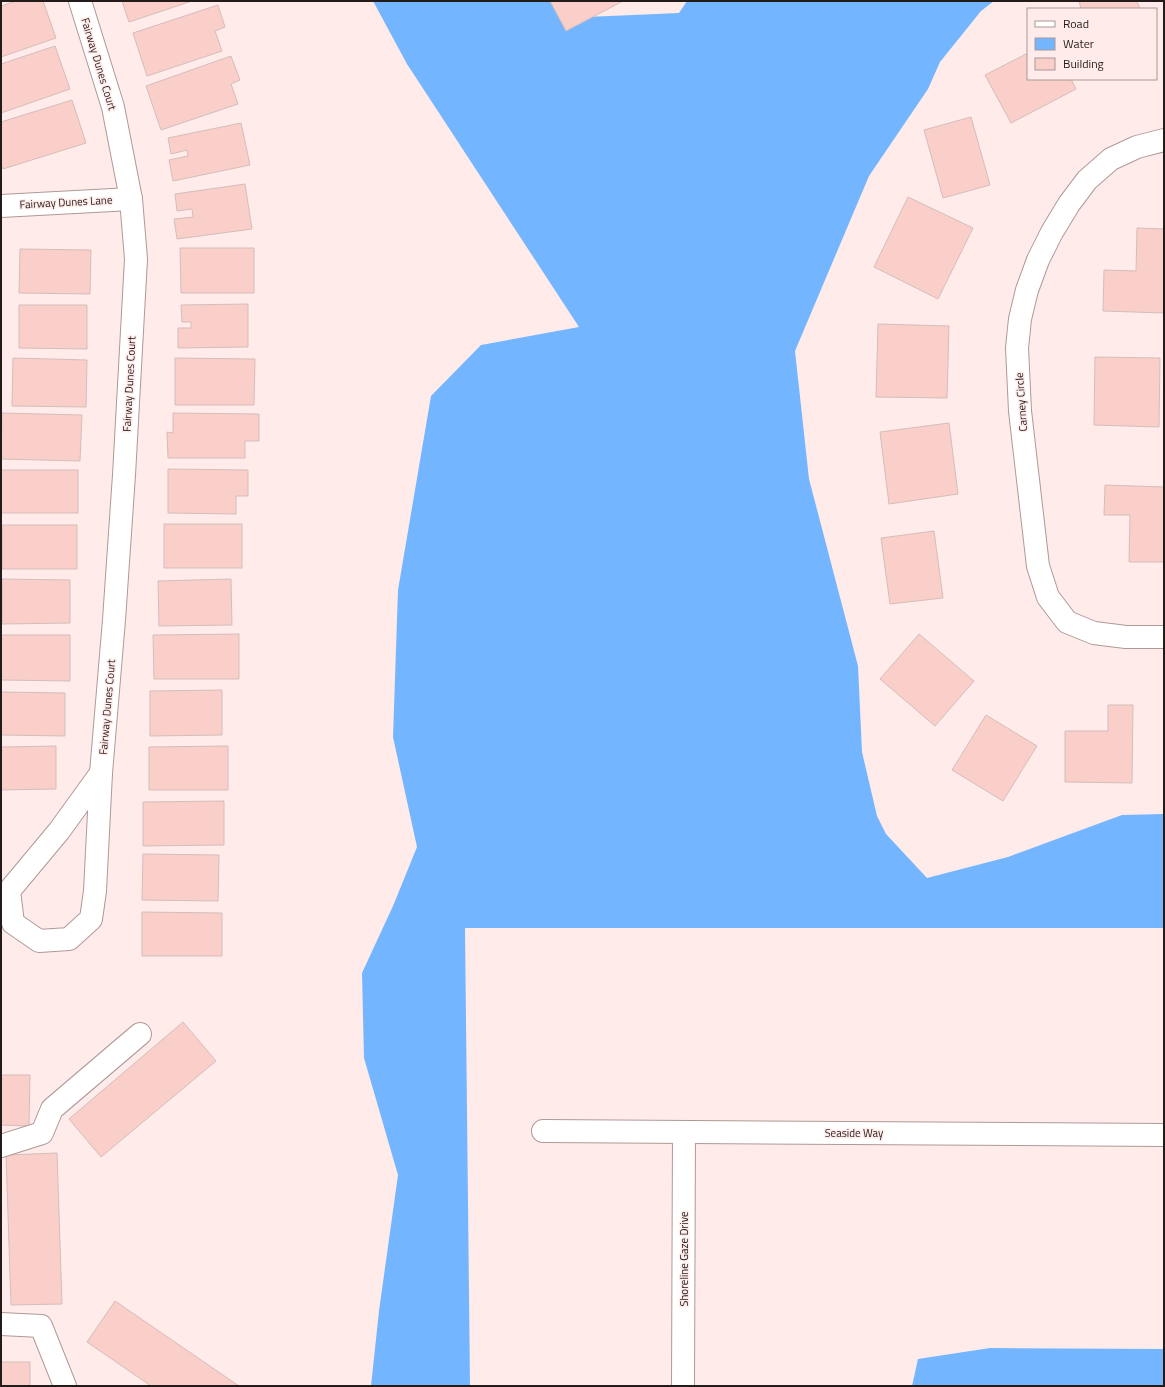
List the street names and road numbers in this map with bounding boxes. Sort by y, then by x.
street label: Fairway Dunes Court [77,16,121,112]
street label: Fairway Dunes Lane [19,192,113,212]
street label: Fairway Dunes Court [119,336,140,432]
street label: Carney Circle [1011,371,1031,432]
street label: Fairway Dunes Court [95,658,119,755]
street label: Seaside Way [825,1125,884,1141]
street label: Shoreline Gaze Drive [676,1211,692,1307]

